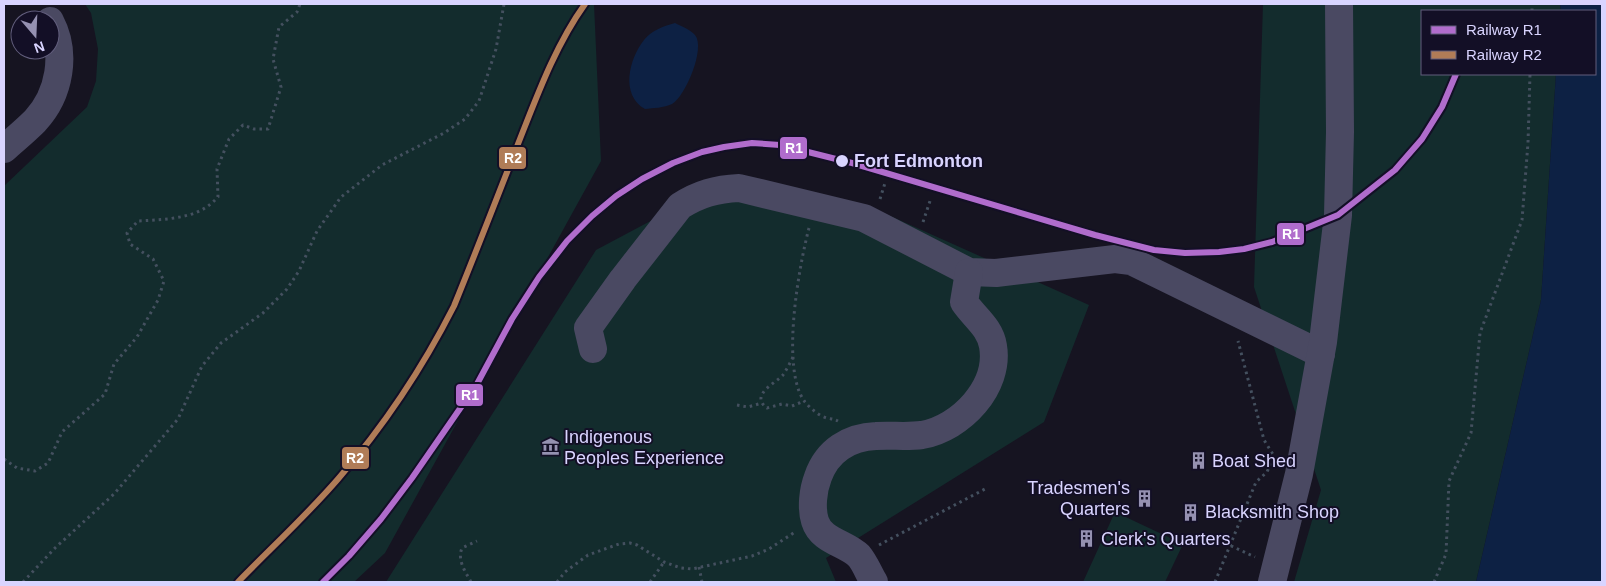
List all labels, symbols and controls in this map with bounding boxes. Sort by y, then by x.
north arrow [10,10,60,60]
legend [1421,10,1596,75]
text: Railway R1 [1466,21,1542,38]
text: N [32,38,47,57]
text: Railway R2 [1466,46,1542,63]
line badge: R1 [779,136,808,160]
text: R1 [785,140,803,156]
line badge: R2 [498,146,527,170]
text: R2 [504,150,522,166]
place label: Fort Edmonton [854,151,983,171]
marker: Fort Edmonton [834,153,850,169]
line badge: R1 [1276,222,1305,246]
text: R1 [1282,226,1300,242]
line badge: R1 [455,383,484,407]
text: R1 [461,387,479,403]
place label: Indigenous Peoples Experience [564,427,724,468]
museum icon: Indigenous Peoples Experience [540,437,560,457]
line badge: R2 [341,446,370,470]
text: R2 [346,450,364,466]
building icon: Boat Shed [1188,451,1208,471]
place label: Boat Shed [1212,451,1296,471]
place label: Tradesmen's Quarters [1027,478,1130,519]
building icon: Tradesmen's Quarters [1134,488,1154,508]
building icon: Blacksmith Shop [1181,502,1201,522]
place label: Blacksmith Shop [1205,502,1339,522]
building icon: Clerk's Quarters [1077,529,1097,549]
place label: Clerk's Quarters [1101,529,1230,549]

